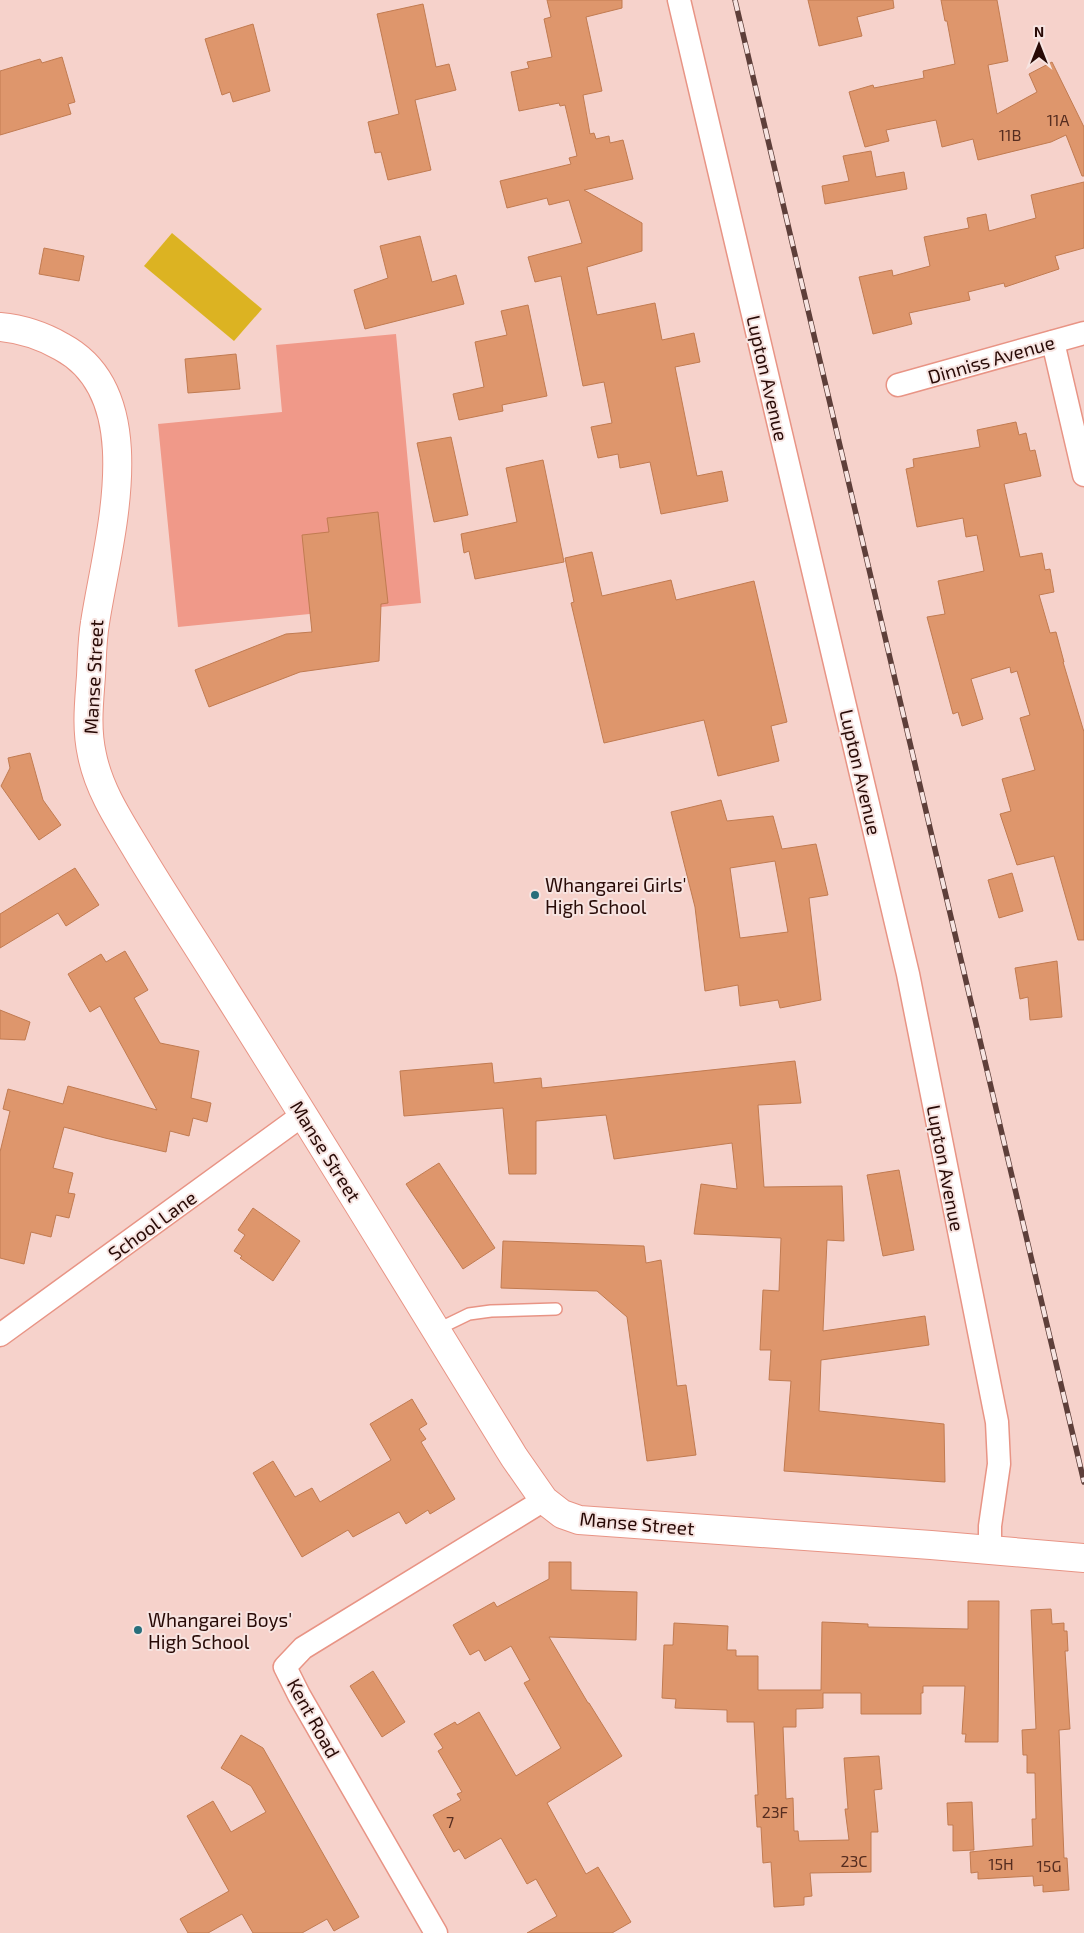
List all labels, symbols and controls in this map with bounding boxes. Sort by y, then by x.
north arrow [1014,20,1064,70]
text: N [1034,23,1044,40]
house number: 11A [1047,110,1069,129]
house number: 11B [999,125,1021,144]
street label: Lupton Avenue [742,313,794,443]
street label: Dinniss Avenue [925,330,1057,388]
street label: Manse Street [79,619,107,735]
street label: Lupton Avenue [835,707,887,837]
place label: Whangarei Girls' High School [545,873,687,918]
marker: Whangarei Girls' High School [529,889,541,901]
street label: Manse Street [286,1096,366,1206]
street label: Lupton Avenue [922,1103,970,1233]
street label: School Lane [103,1185,201,1265]
street label: Manse Street [579,1507,695,1539]
place label: Whangarei Boys' High School [148,1608,292,1653]
marker: Whangarei Boys' High School [132,1624,144,1636]
street label: Kent Road [283,1674,345,1762]
house number: 23F [762,1802,789,1821]
house number: 7 [446,1812,454,1831]
house number: 23C [840,1851,868,1870]
house number: 15H [988,1854,1014,1873]
house number: 15G [1037,1856,1062,1875]

